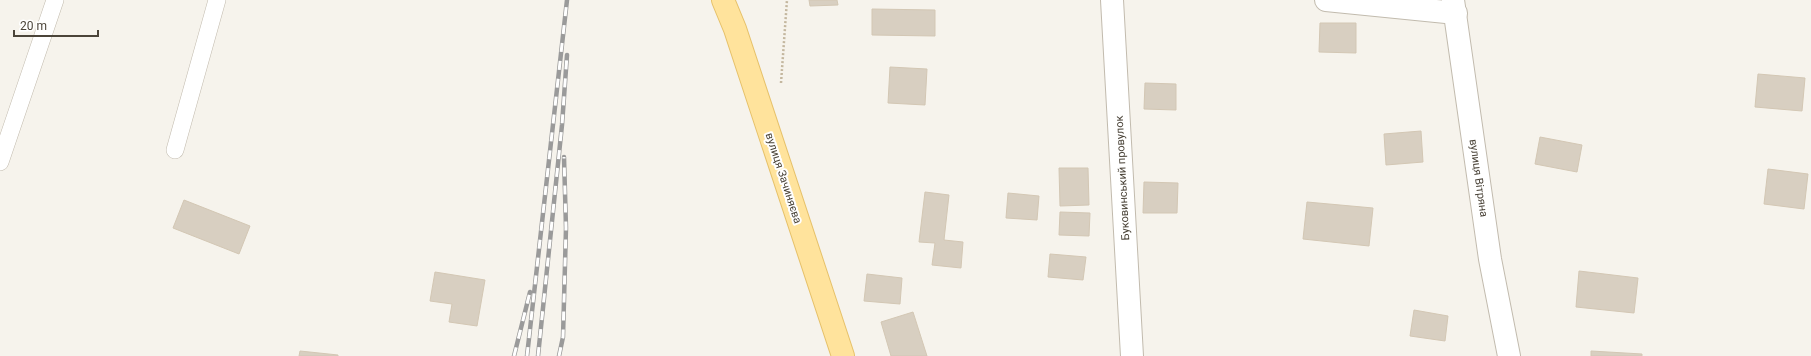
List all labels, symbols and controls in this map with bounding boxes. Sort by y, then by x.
scale bar [14,12,98,38]
text: 20 m [20,19,47,33]
street label: Буковинський провулок [1113,115,1132,241]
street label: вулиця Зачиняєва [763,131,804,225]
street label: вулиця Вітряна [1467,138,1490,218]

